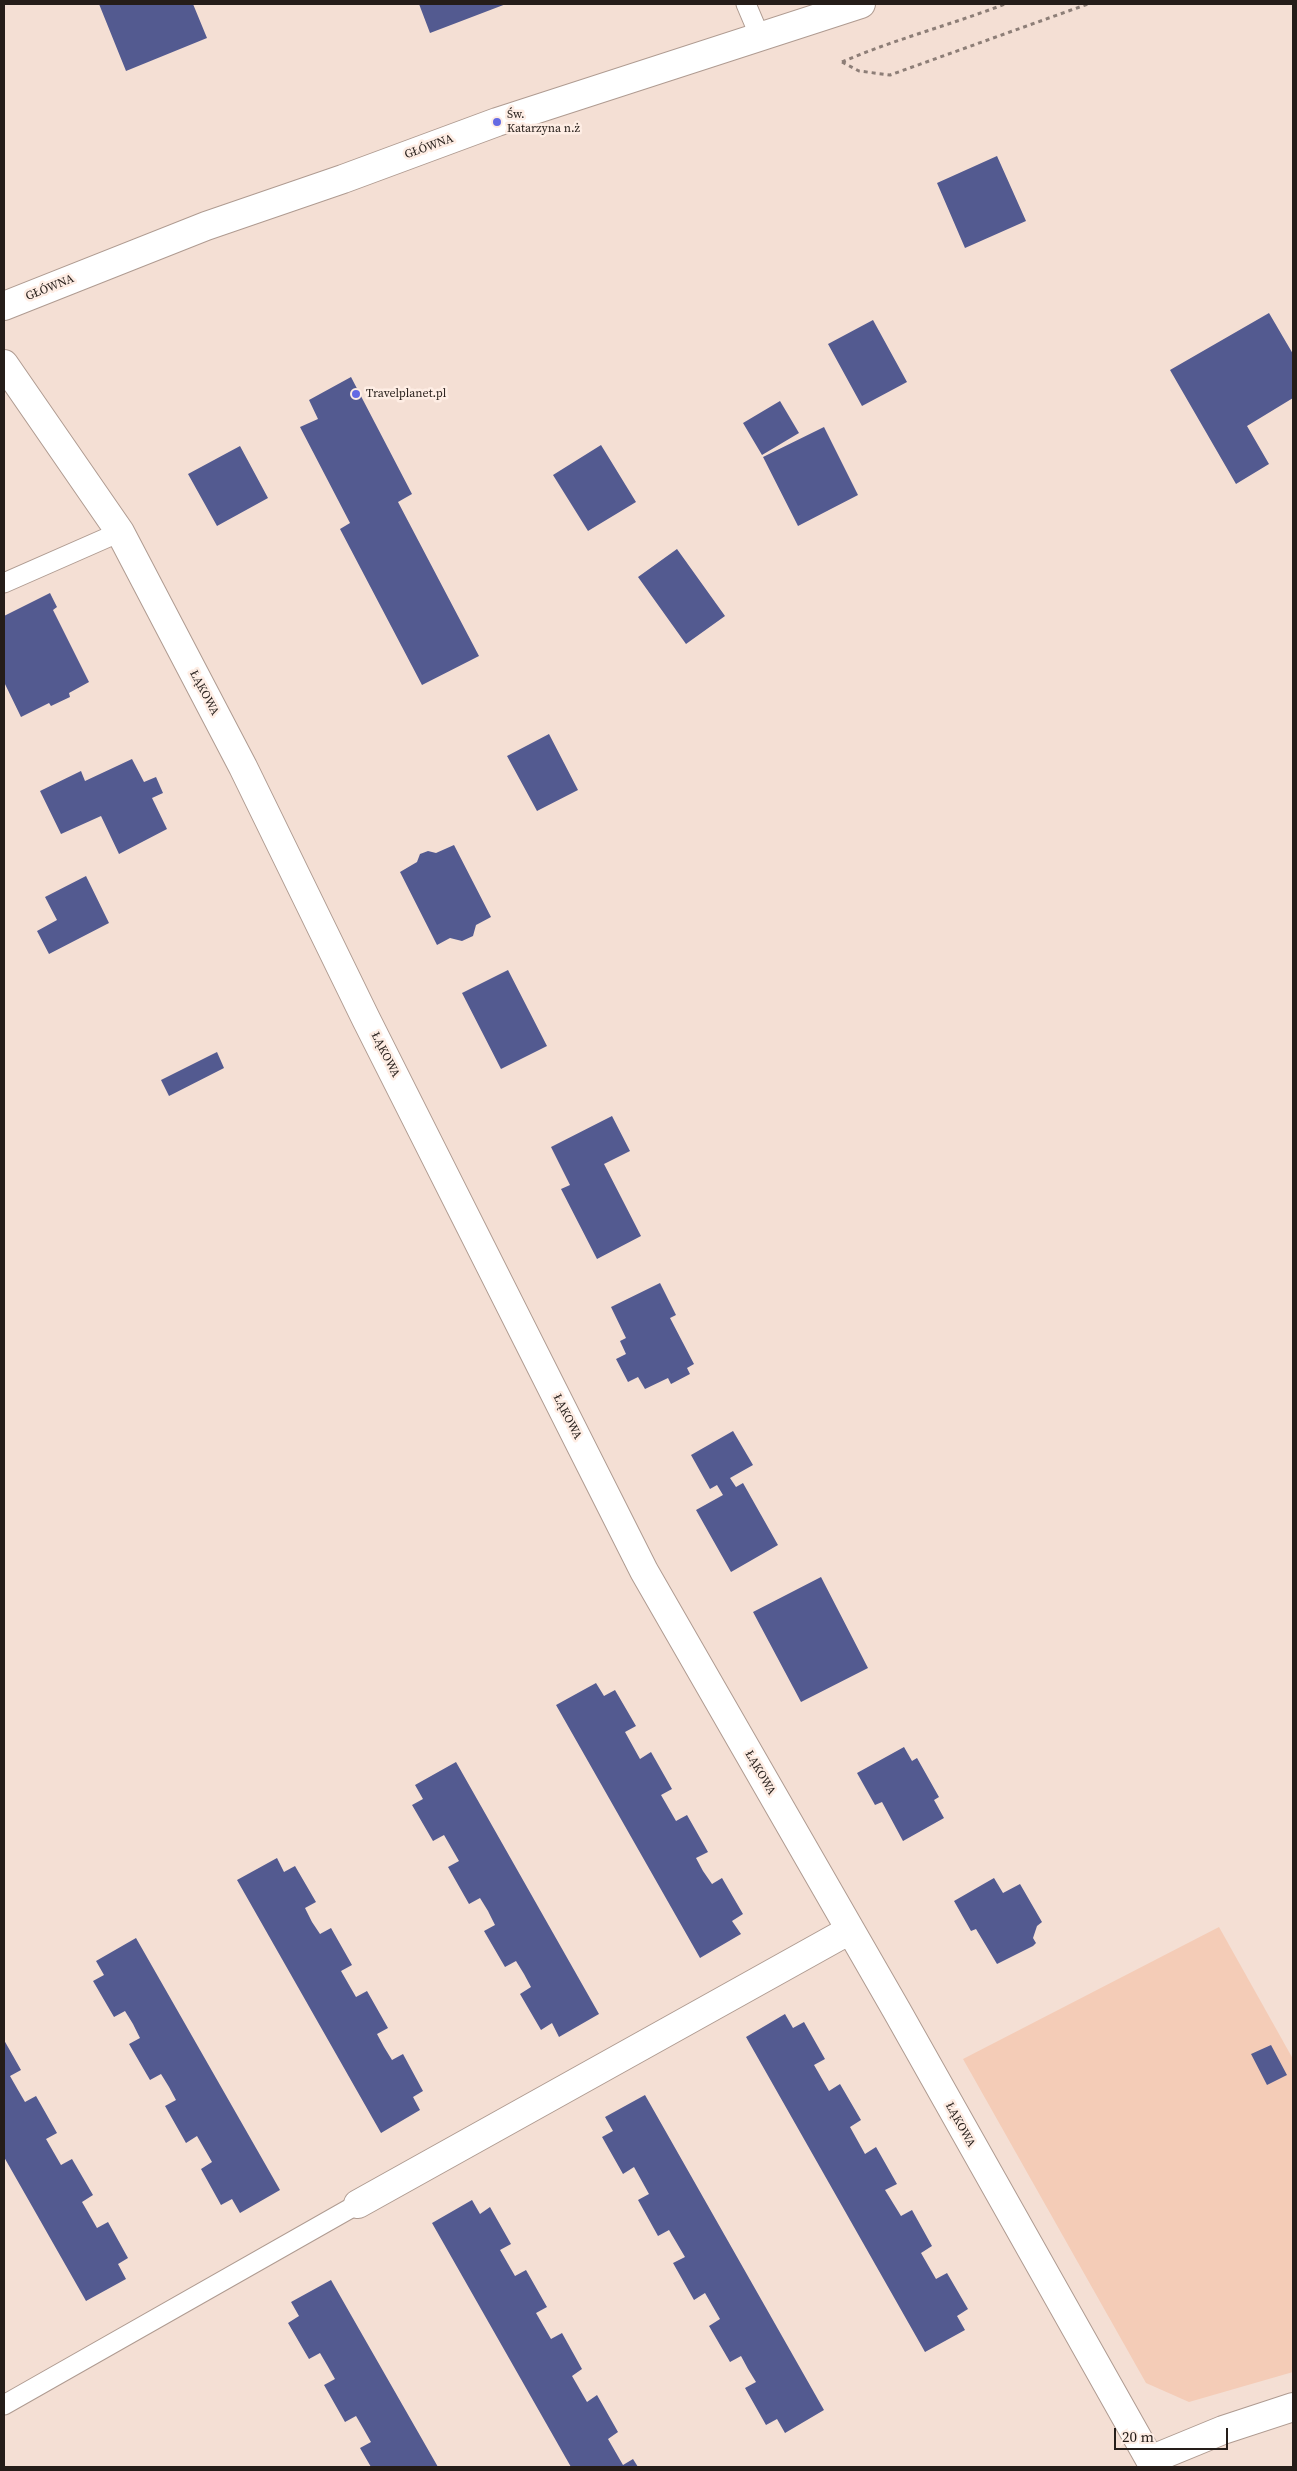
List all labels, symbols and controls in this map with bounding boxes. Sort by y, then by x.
place label: Św. Katarzyna n.ż [507,108,580,136]
marker: Św. Katarzyna n.ż [491,116,503,128]
street label: GŁÓWNA [403,132,455,162]
street label: GŁÓWNA [24,272,76,304]
place label: Travelplanet.pl [366,387,446,401]
marker: Travelplanet.pl [350,388,362,400]
street label: ŁĄKOWA [186,668,222,718]
street label: ŁĄKOWA [367,1030,403,1080]
street label: ŁĄKOWA [549,1392,585,1442]
street label: ŁĄKOWA [742,1748,778,1798]
street label: ŁĄKOWA [942,2100,978,2150]
scale bar [1117,2418,1231,2450]
text: 20 m [1122,2426,1154,2447]

